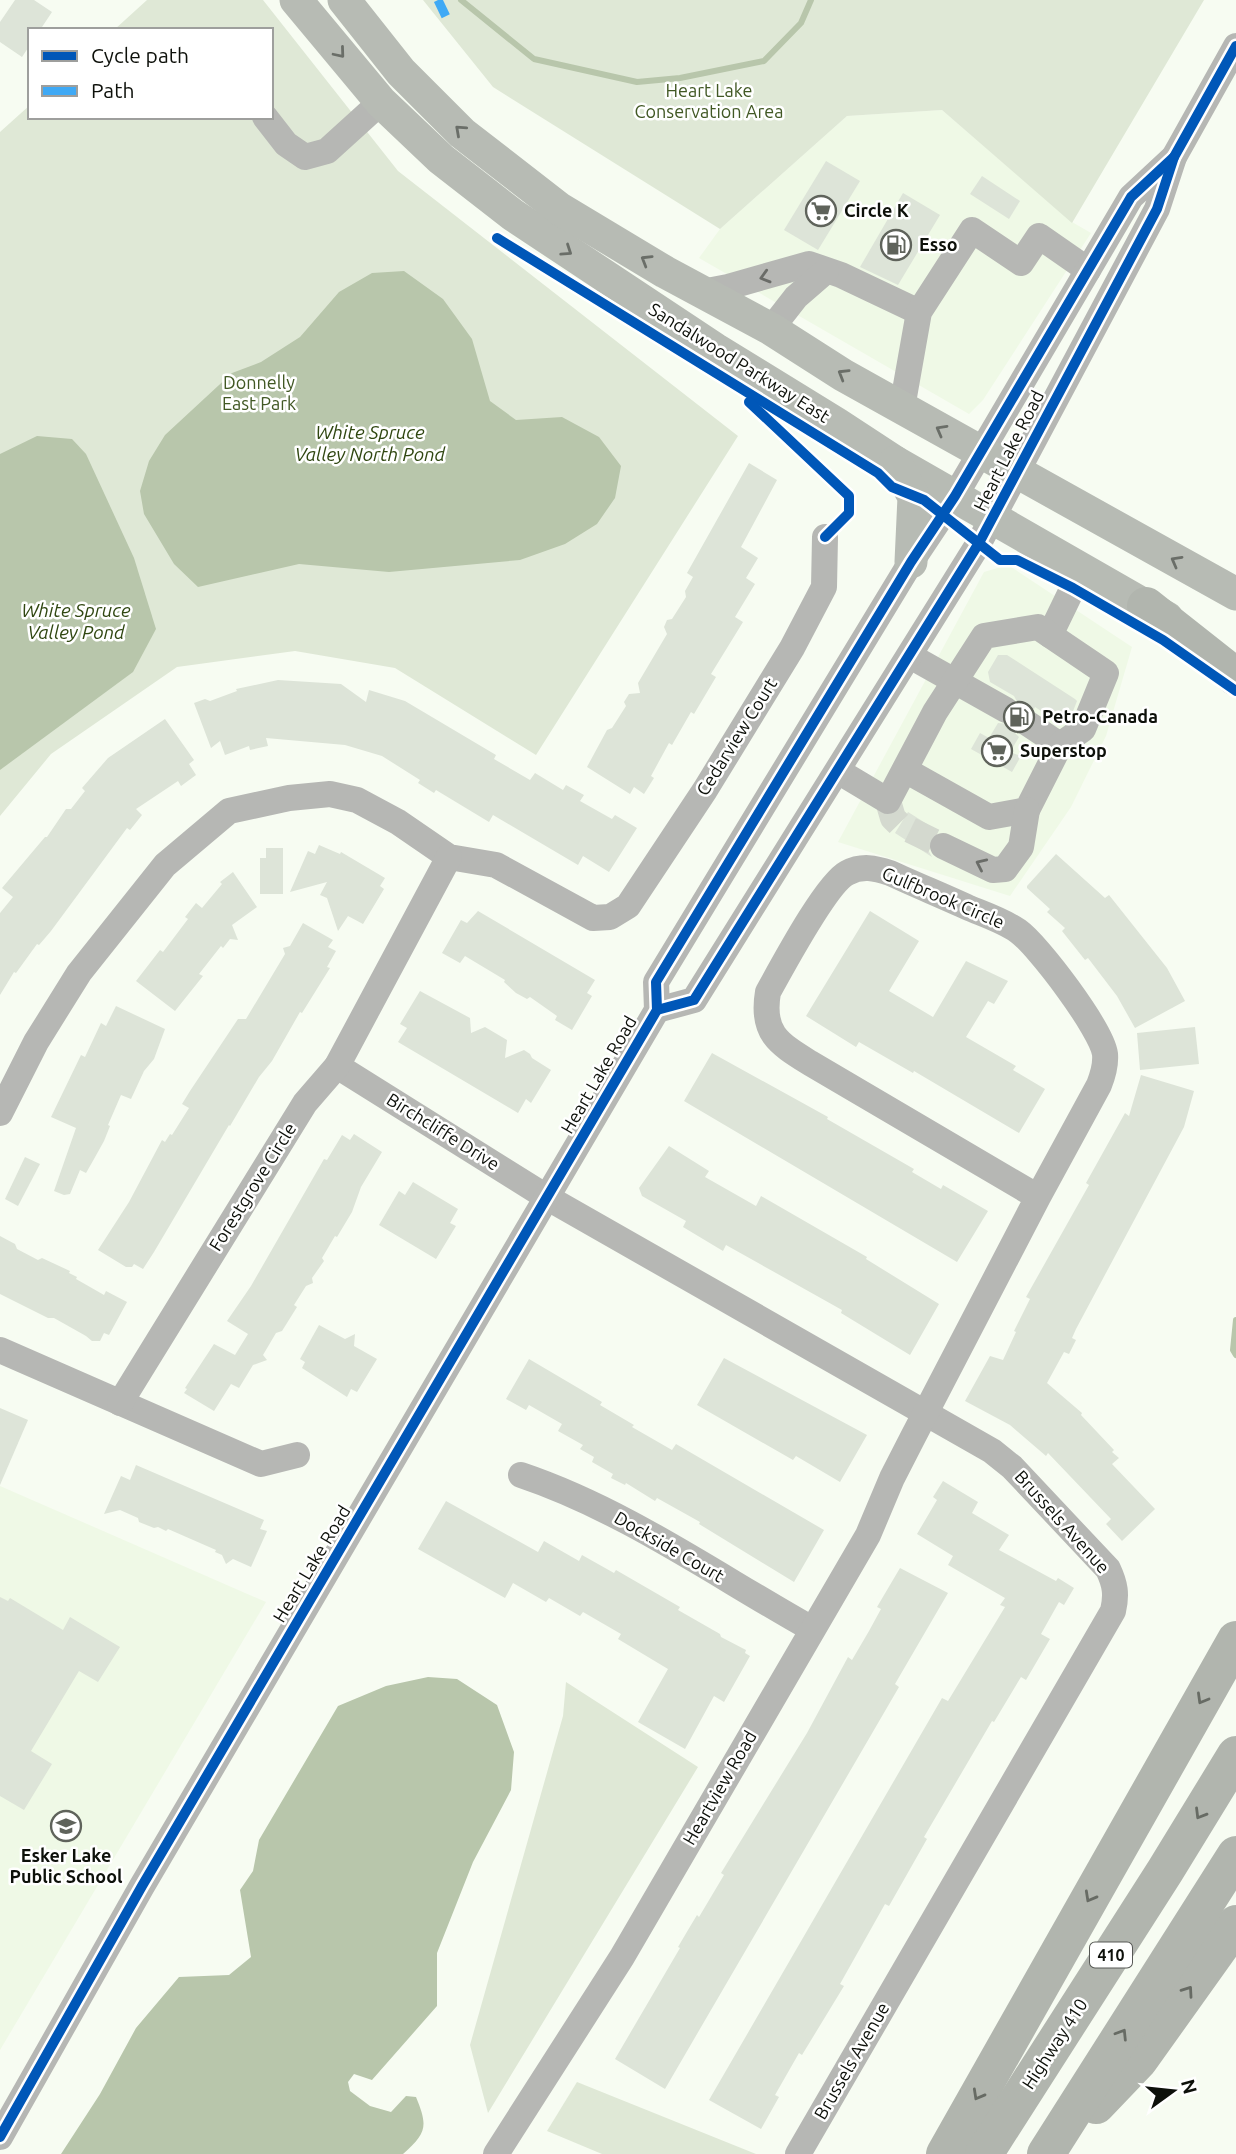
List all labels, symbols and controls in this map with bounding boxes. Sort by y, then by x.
legend [28,28,273,119]
text: Cycle path [91,43,189,67]
one-way arrow [331,45,344,57]
text: Path [91,78,134,102]
park label: Heart Lake Conservation Area [635,80,783,121]
one-way arrow [455,126,468,138]
supermarket icon: Circle K [804,194,838,228]
place label: Circle K [844,200,909,220]
fuel station icon: Esso [879,228,913,262]
place label: Esso [919,234,958,254]
one-way arrow [559,243,572,256]
one-way arrow [640,256,653,269]
one-way arrow [759,269,771,283]
street label: Sandalwood Parkway East [646,298,834,426]
one-way arrow [837,370,850,383]
park label: Donnelly East Park [222,372,296,413]
street label: Heart Lake Road [969,387,1047,514]
water label: White Spruce Valley North Pond [295,421,447,465]
one-way arrow [935,425,948,438]
one-way arrow [1171,556,1184,569]
water label: White Spruce Valley Pond [21,599,131,643]
street label: Cedarview Court [692,674,780,799]
fuel station icon: Petro-Canada [1002,700,1036,734]
place label: Petro-Canada [1042,706,1158,726]
supermarket icon: Superstop [980,734,1014,768]
place label: Superstop [1020,740,1107,760]
one-way arrow [975,858,988,872]
street label: Gulfbrook Circle [879,862,1007,932]
street label: Heart Lake Road [556,1012,640,1137]
street label: Birchcliffe Drive [384,1088,504,1174]
street label: Forestgrove Circle [205,1119,300,1254]
street label: Brussels Avenue [1011,1466,1114,1577]
street label: Heart Lake Road [268,1502,354,1625]
street label: Dockside Court [611,1507,728,1586]
one-way arrow [1197,1692,1210,1705]
street label: Heartview Road [678,1727,760,1848]
one-way arrow [1196,1806,1209,1819]
school or university icon: Esker Lake Public School [49,1809,83,1843]
place label: Esker Lake Public School [10,1845,123,1886]
one-way arrow [1085,1890,1098,1903]
road number: 410 [1090,1942,1132,1968]
one-way arrow [1180,1986,1192,1999]
street label: Highway 410 [1017,1994,1091,2092]
street label: Brussels Avenue [810,1999,893,2122]
one-way arrow [1113,2029,1126,2042]
north arrow [1138,2056,1208,2126]
text: N [1177,2077,1202,2096]
one-way arrow [973,2088,986,2101]

